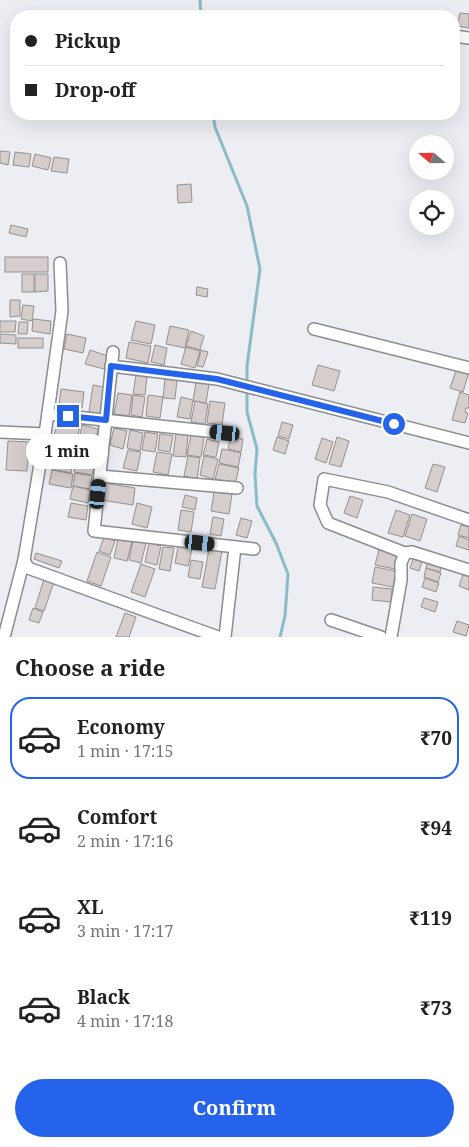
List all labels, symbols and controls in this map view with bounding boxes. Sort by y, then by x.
text: Pickup [55,28,121,54]
text: Drop-off [55,77,135,103]
north arrow [409,135,454,180]
map controls [409,135,454,235]
button: locate [409,190,454,235]
route end [57,405,79,427]
route start [383,413,405,435]
car [209,424,240,442]
callout: 1 min [27,434,109,468]
text: 1 min [44,440,90,462]
car [88,478,107,510]
car [184,534,215,552]
text: Choose a ride [15,652,165,682]
text: Economy [77,714,165,740]
icon: car [17,716,62,761]
text: ₹70 [420,725,452,751]
text: 1 min · 17:15 [77,740,173,762]
text: Comfort [77,804,157,830]
icon: car [17,806,62,851]
text: ₹94 [420,815,452,841]
text: 2 min · 17:16 [77,830,173,852]
text: XL [77,894,103,920]
icon: car [17,896,62,941]
text: ₹119 [409,905,452,931]
text: 3 min · 17:17 [77,920,173,942]
text: Black [77,984,130,1010]
icon: car [17,986,62,1031]
text: ₹73 [420,995,452,1021]
text: 4 min · 17:18 [77,1010,173,1032]
button: Confirm [15,1079,454,1137]

